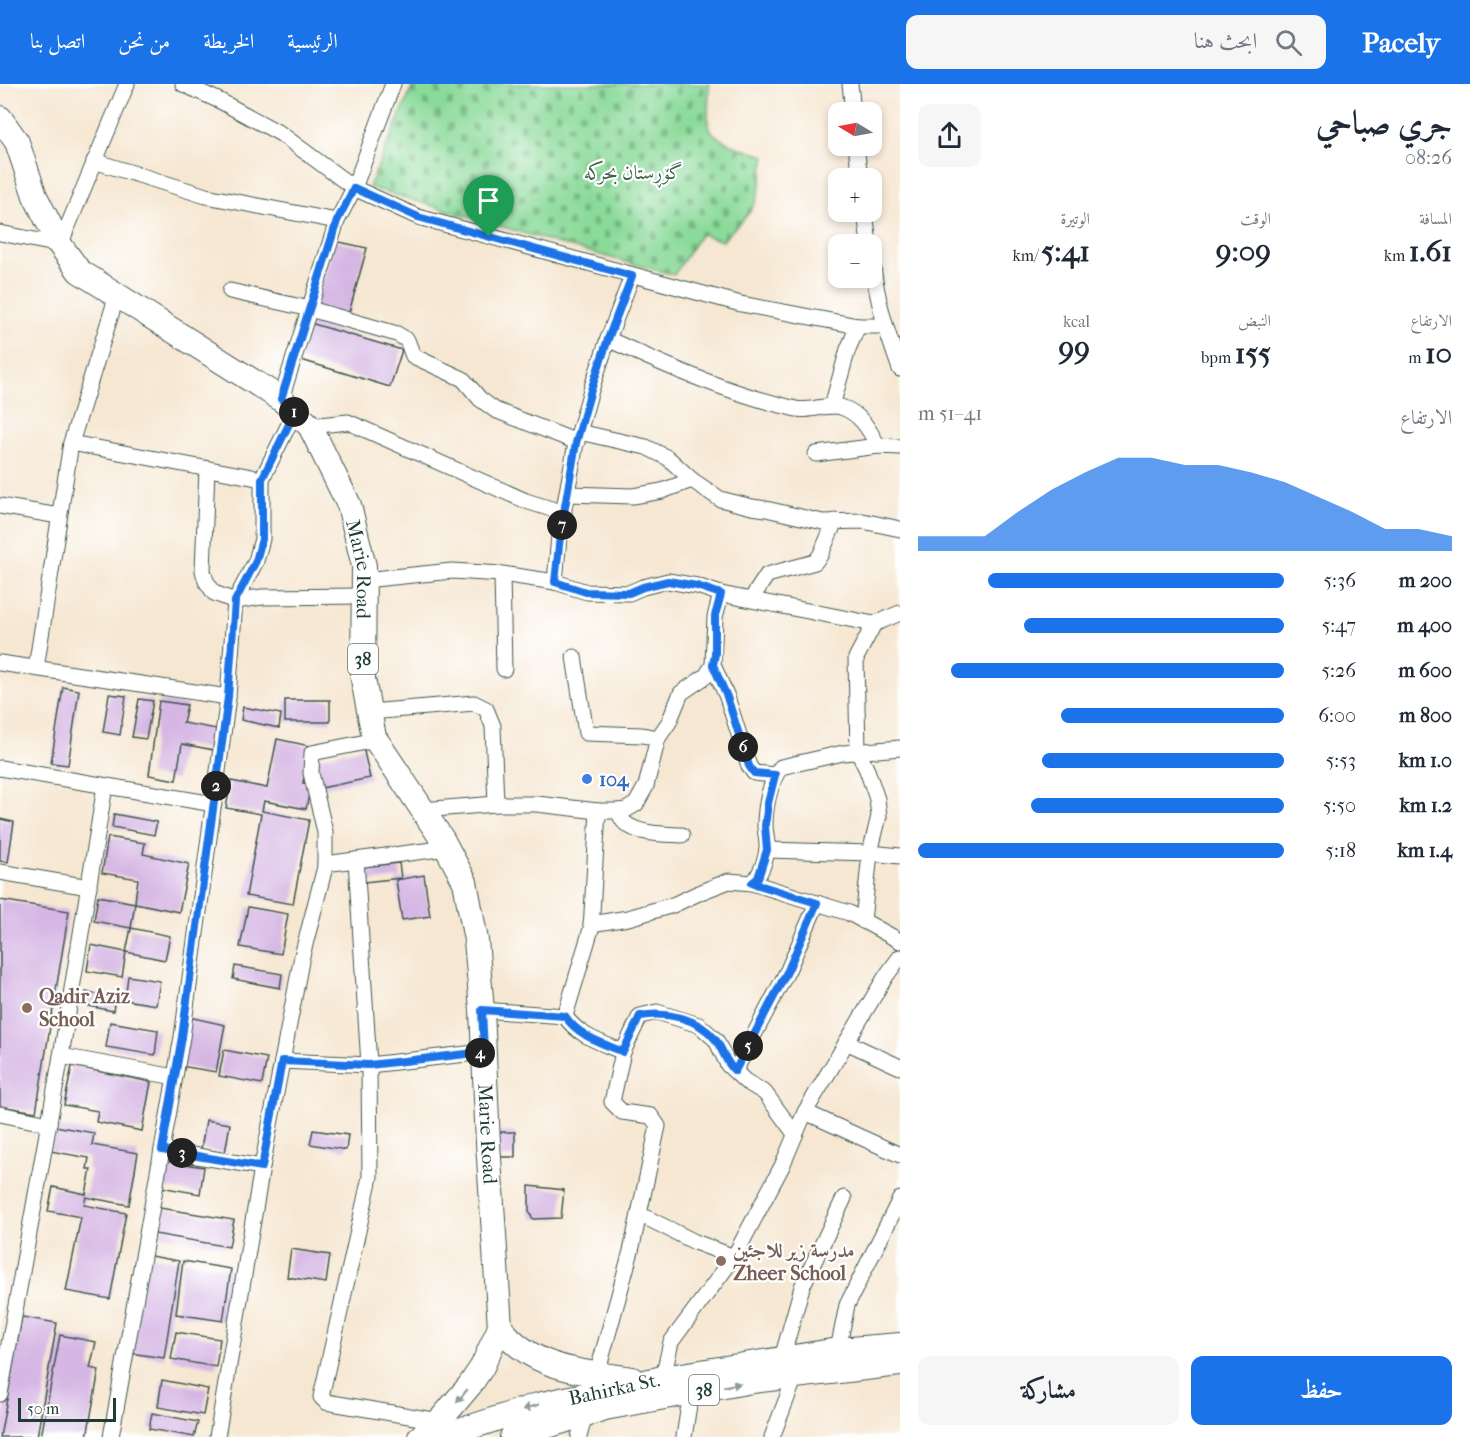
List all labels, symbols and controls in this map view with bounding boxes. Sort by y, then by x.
search box [906,15,1326,69]
icon: search [1272,26,1305,59]
text: Pacely [1362,26,1440,59]
text: ابحث هنا [1194,28,1257,54]
text: اتصل بنا [30,29,85,53]
text: من نحن [118,29,170,53]
text: الخريطة [203,29,254,53]
text: الرئيسية [287,29,338,53]
north arrow [828,102,882,156]
map controls [828,102,882,288]
button: share [918,104,981,167]
text: جري صباحي [1316,104,1452,143]
text: 08:26 [1405,146,1452,169]
park label: گۆڕستان بحركه‌ [584,160,682,188]
button: + [828,168,882,222]
pin [463,175,514,237]
icon: arrive [472,184,505,217]
text: الوتيرة [1060,209,1090,228]
text: الوقت [1240,209,1271,228]
text: المسافة [1419,209,1452,228]
button: − [828,234,882,288]
text: 5:41 [1041,234,1090,269]
text: 9:09 [1216,234,1271,269]
text: 1.61 [1409,234,1452,269]
text: /km [1012,246,1041,265]
text: km [1384,246,1409,265]
text: النبض [1238,311,1271,330]
text: الارتفاع [1410,311,1452,330]
text: kcal [1063,312,1090,331]
text: 99 [1059,331,1090,366]
text: 155 [1235,336,1271,371]
text: 10 [1425,336,1452,371]
text: bpm [1201,348,1235,367]
text: m [1408,348,1425,367]
pin: 1 [279,397,309,427]
text: 1 [291,402,297,421]
text: 41–51 m [918,402,982,425]
text: الارتفاع [1400,406,1452,429]
pin: 7 [547,510,577,540]
text: 7 [558,515,566,534]
street label: Marie Road [341,517,376,620]
text: 5:36 [1323,569,1356,592]
text: 200 m [1399,569,1452,592]
text: 5:47 [1322,614,1356,637]
text: 400 m [1397,614,1452,637]
road number: 38 [348,644,378,674]
text: 5:26 [1321,659,1356,682]
text: 600 m [1398,659,1452,682]
text: 6:00 [1318,704,1356,727]
text: 800 m [1399,704,1452,727]
pin: 6 [728,732,758,762]
text: 6 [739,737,747,756]
text: 5:53 [1326,749,1356,772]
text: 1.0 km [1399,749,1452,772]
place label: 104 [599,768,630,792]
pin: 2 [201,771,231,801]
marker: 104 [580,772,594,786]
text: 2 [212,776,220,795]
text: 5:50 [1323,794,1356,817]
text: 1.2 km [1399,794,1452,817]
text: 5:18 [1325,839,1356,862]
text: 1.4 km [1397,839,1452,862]
place label: Qadir Aziz School [39,985,130,1031]
marker: Qadir Aziz School [20,1001,34,1015]
pin: 5 [733,1031,763,1061]
text: 5 [745,1036,751,1055]
pin: 4 [465,1038,495,1068]
text: 4 [475,1043,485,1062]
street label: Marie Road [473,1083,502,1186]
pin: 3 [167,1138,197,1168]
text: 3 [179,1143,185,1162]
place label: مدرسة زير للاجئين Zheer School [733,1239,855,1285]
marker: مدرسة زير للاجئين Zheer School [714,1254,728,1268]
button: مشاركة [918,1356,1179,1425]
button: حفظ [1191,1356,1452,1425]
street label: Bahirka St. [566,1368,662,1410]
road number: 38 [689,1375,719,1405]
one-way arrow [723,1380,742,1389]
one-way arrow [455,1388,468,1404]
scale bar [18,1395,116,1422]
text: 50 m [27,1399,59,1418]
one-way arrow [522,1403,540,1412]

